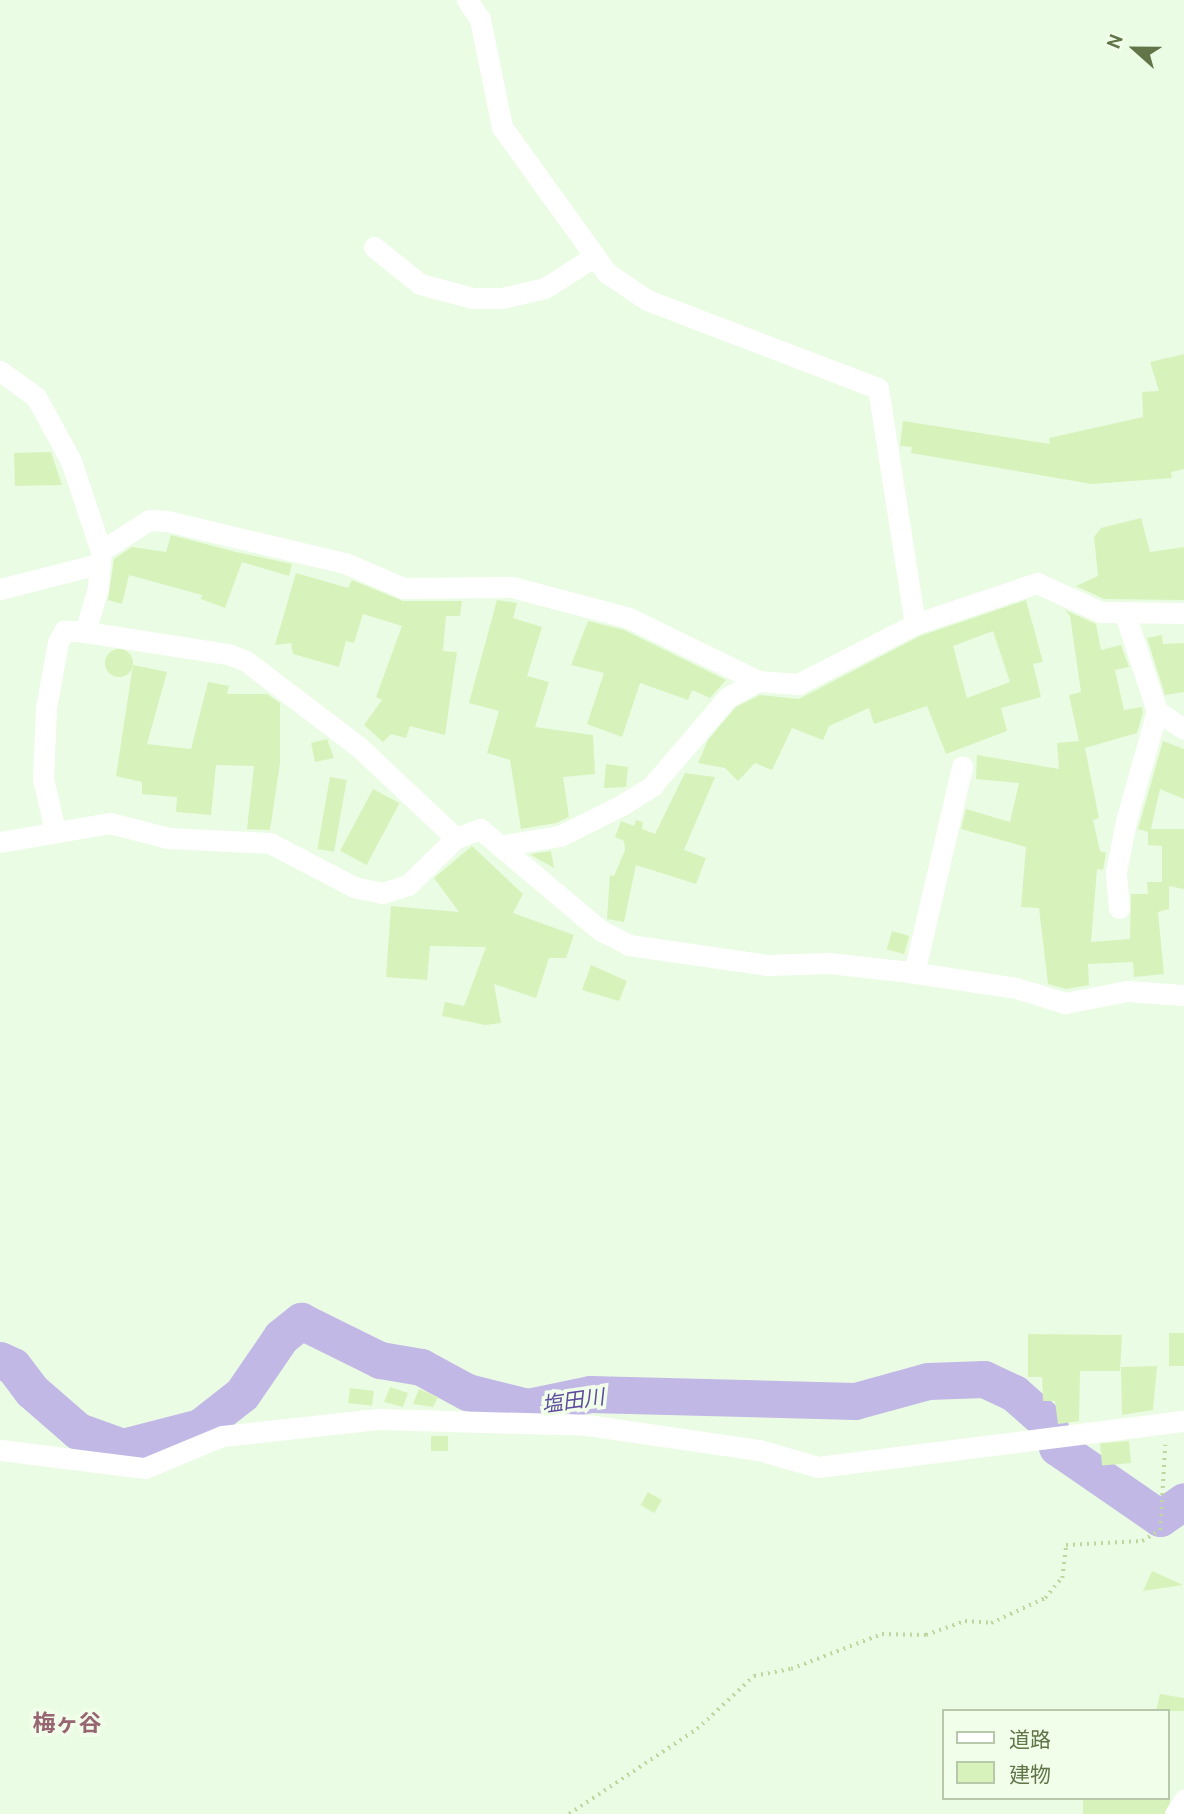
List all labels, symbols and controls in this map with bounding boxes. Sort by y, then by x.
north arrow [1100,14,1170,84]
text: N [1102,31,1128,52]
water label: 塩田川 [540,1384,606,1418]
district label: 梅ヶ谷 [33,1709,101,1737]
legend [942,1709,1170,1800]
text: 道路 [1009,1727,1051,1752]
text: 建物 [1009,1762,1051,1787]

